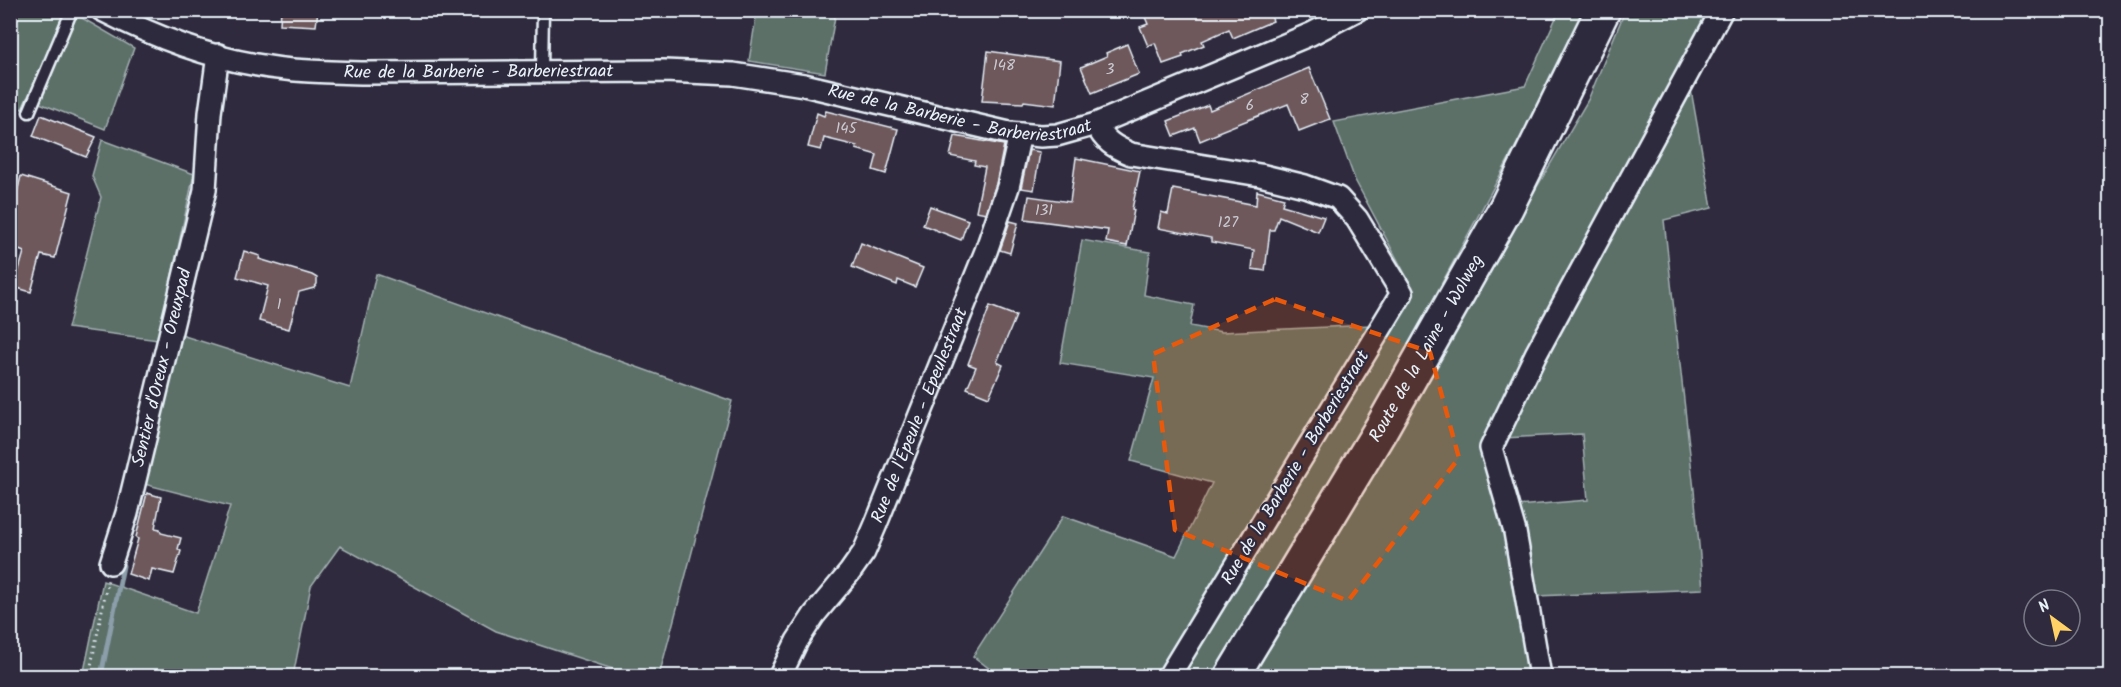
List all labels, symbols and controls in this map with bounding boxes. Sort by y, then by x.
house number: 148 [993,54,1016,78]
street label: Rue de la Barberie - Barberiestraat [343,57,614,88]
house number: 3 [1106,58,1115,82]
street label: Rue de la Barberie - Barberiestraat [825,77,1096,151]
house number: 8 [1299,88,1309,112]
house number: 6 [1246,94,1254,118]
house number: 145 [835,117,857,141]
house number: 131 [1035,199,1053,223]
house number: 127 [1218,211,1239,235]
street label: Route de la Laine - Wolweg [1362,249,1491,448]
street label: Sentier d'Oreux - Oreuxpad [124,265,200,470]
house number: 1 [277,293,282,317]
street label: Rue de l'Épeule - Epeulestraat [863,302,977,527]
street label: Rue de la Barberie - Barberiestraat [1214,344,1378,591]
north arrow [2022,588,2082,648]
text: N [2034,593,2056,620]

